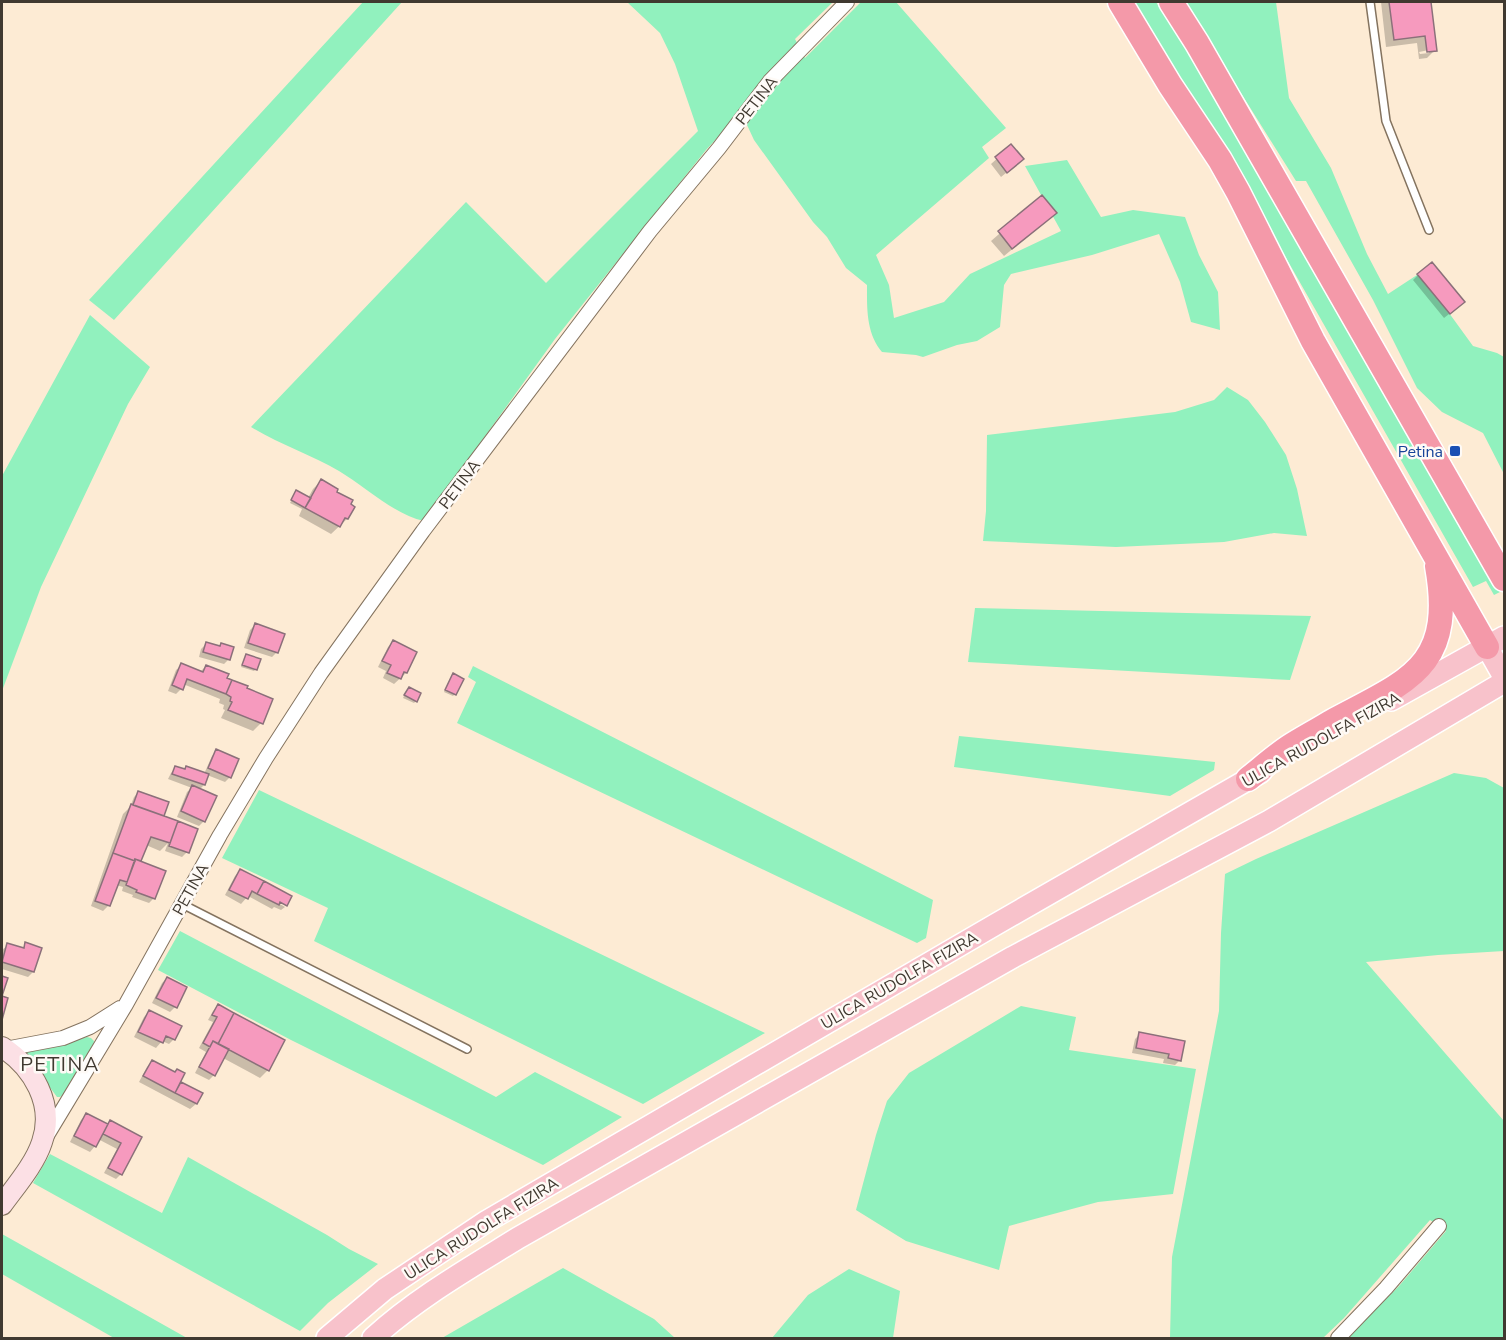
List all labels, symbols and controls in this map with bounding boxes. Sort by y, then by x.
street label: PETINA [731,71,783,130]
place label: Petina [1398,441,1443,463]
marker: Petina [1448,444,1462,458]
street label: PETINA [434,455,486,514]
street label: ULICA RUDOLFA FIZIRA [1238,687,1405,793]
street label: PETINA [168,859,214,920]
street label: ULICA RUDOLFA FIZIRA [817,927,982,1035]
district label: PETINA [20,1051,100,1078]
street label: ULICA RUDOLFA FIZIRA [400,1172,563,1285]

